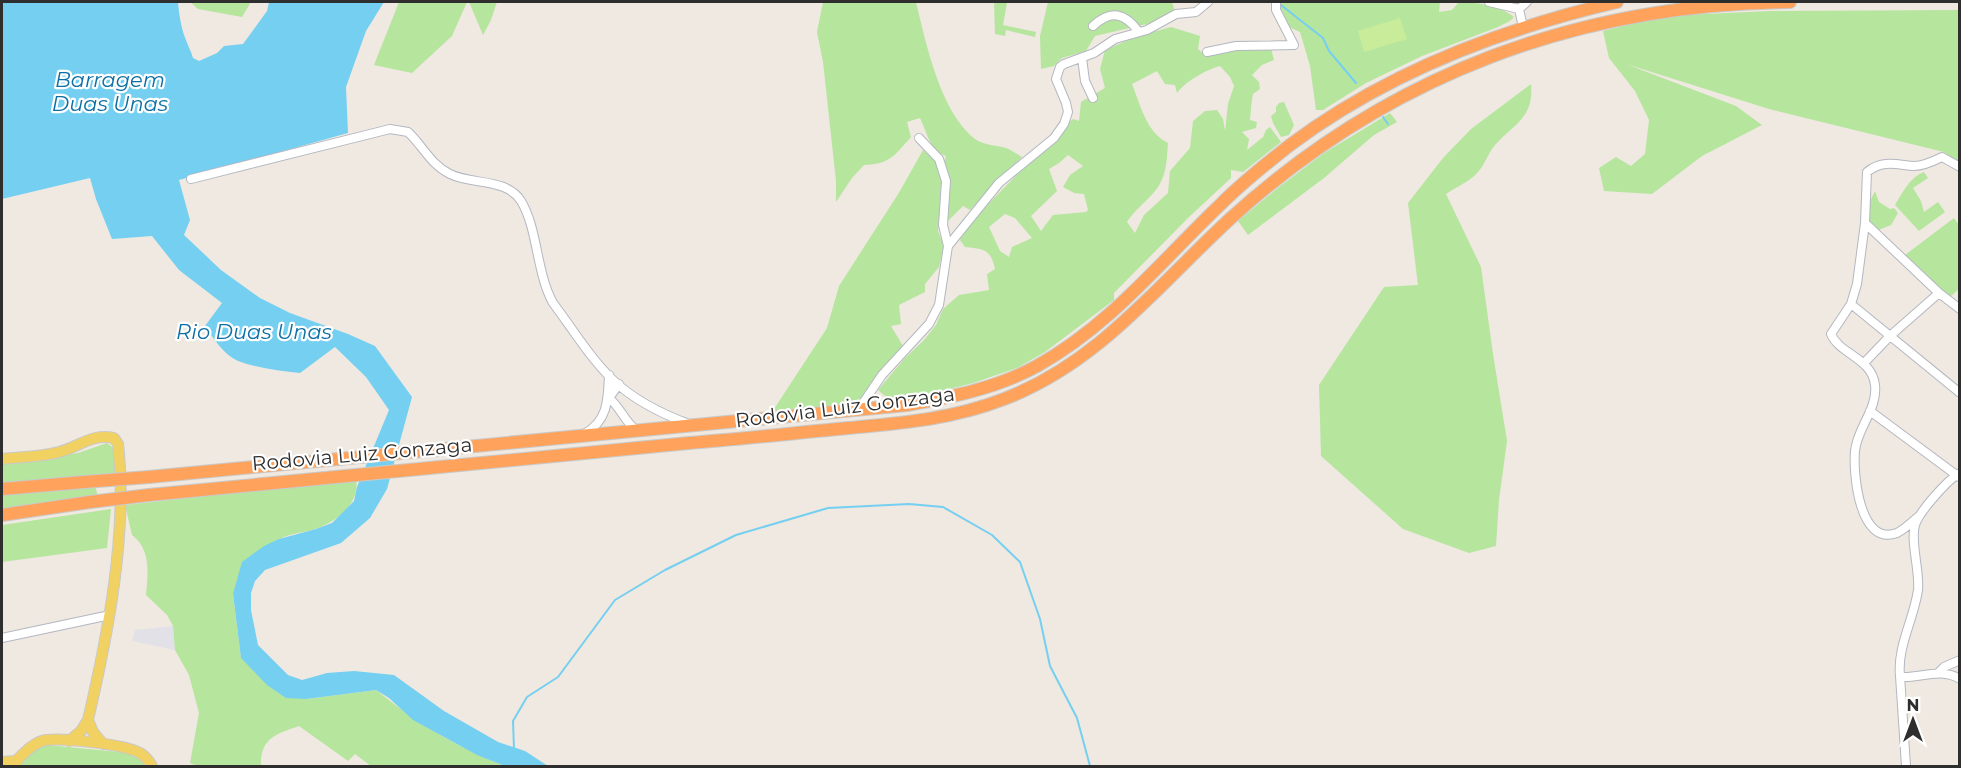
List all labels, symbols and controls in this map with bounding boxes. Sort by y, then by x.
water label: Barragem Duas Unas [52,67,168,116]
water label: Rio Duas Unas [176,319,332,344]
street label: Rodovia Luiz Gonzaga [734,382,956,432]
street label: Rodovia Luiz Gonzaga [251,432,473,476]
north arrow [1883,690,1943,750]
text: N [1907,696,1919,715]

